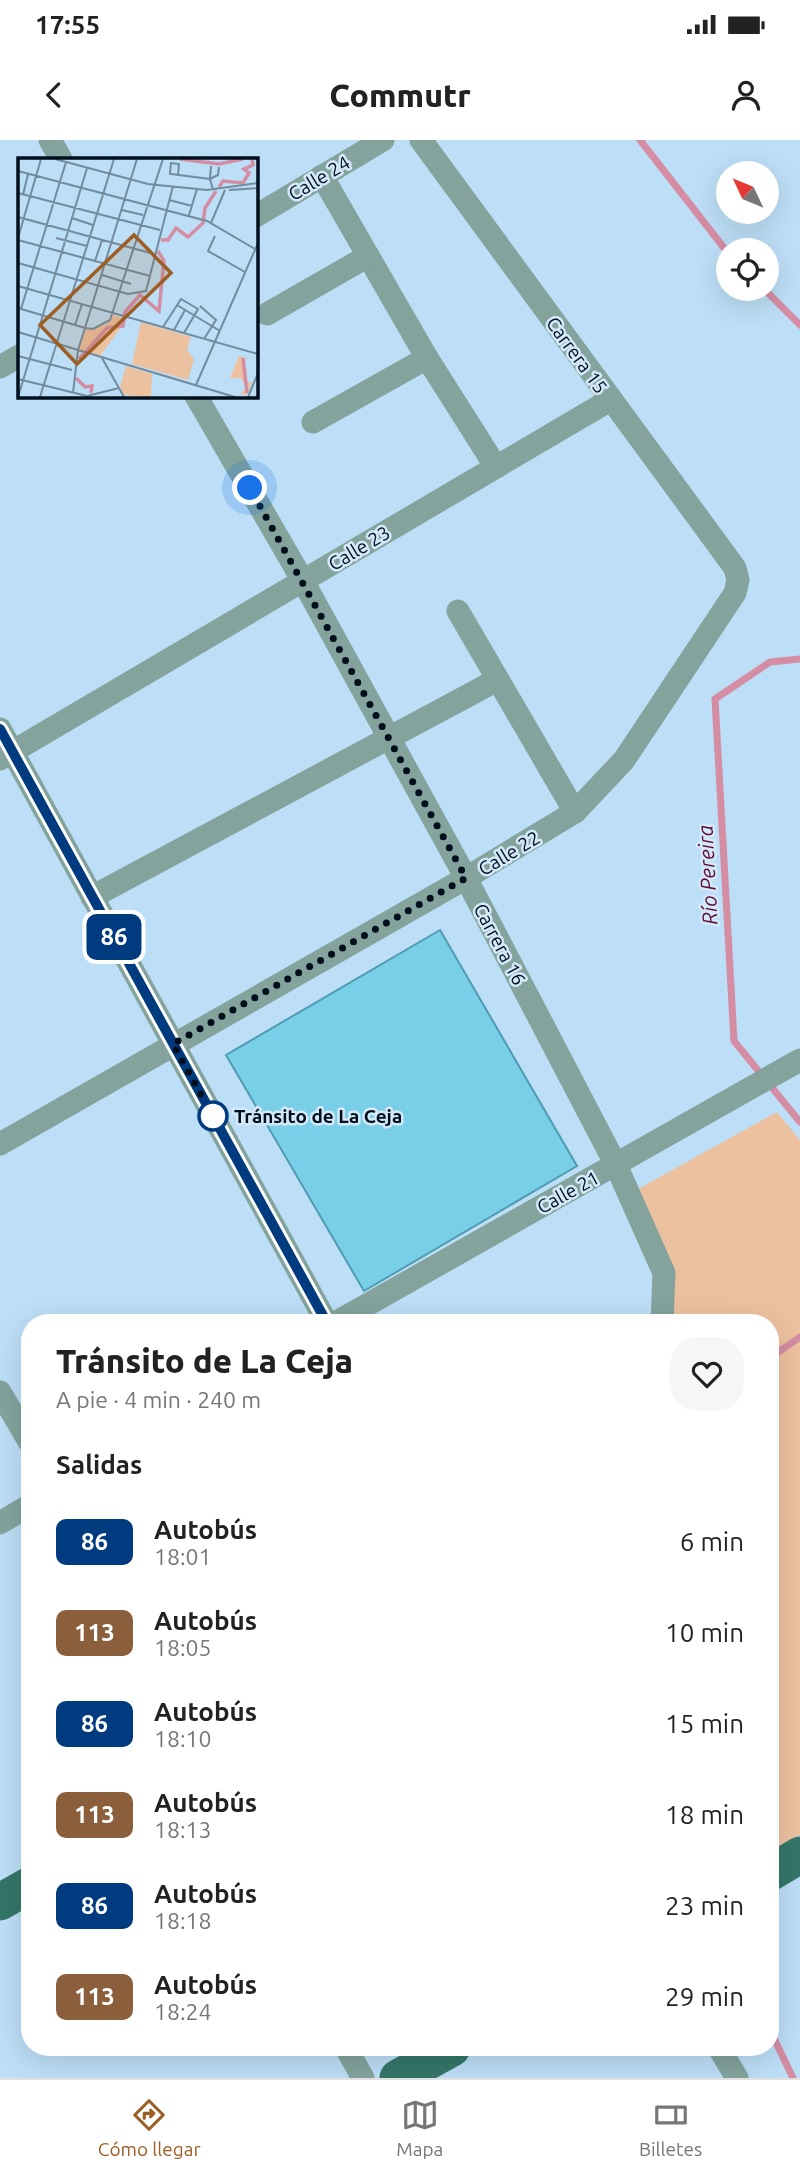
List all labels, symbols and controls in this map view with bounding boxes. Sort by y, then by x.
text: 17:55 [35,10,100,39]
icon: back [35,76,73,114]
icon: person [727,76,765,114]
text: Commutr [329,77,471,113]
street label: Calle 24 [284,151,354,205]
inset map [18,158,257,397]
north arrow [716,161,779,224]
map controls [716,161,779,301]
button: locate [716,238,779,301]
street label: Carrera 15 [542,313,612,397]
your location [232,470,267,505]
street label: Calle 23 [324,521,394,575]
water label: Río Pereira [692,824,722,926]
street label: Calle 22 [474,826,544,880]
street label: Carrera 16 [469,900,531,988]
line badge: 86 [82,914,146,960]
text: 86 [100,923,128,950]
marker: Tránsito de La Ceja [198,1101,228,1131]
place label: Tránsito de La Ceja [234,1105,402,1127]
street label: Calle 21 [533,1166,603,1218]
button: heart [670,1337,744,1411]
text: Tránsito de La Ceja [56,1342,353,1379]
text: A pie · 4 min · 240 m [56,1387,261,1412]
text: Salidas [56,1450,142,1479]
text: Autobús [154,1515,257,1544]
text: 6 min [680,1527,744,1556]
text: 86 [81,1528,108,1555]
text: 18:01 [154,1544,212,1569]
text: Autobús [154,1606,257,1635]
text: 10 min [665,1618,744,1647]
text: 113 [74,1619,115,1646]
text: 18:05 [154,1635,212,1660]
text: Autobús [154,1697,257,1726]
text: 15 min [665,1709,744,1738]
text: 86 [81,1710,108,1737]
text: 18:10 [154,1726,212,1751]
text: Autobús [154,1788,257,1817]
text: 18 min [665,1800,744,1829]
text: 113 [74,1801,115,1828]
text: 18:13 [154,1817,212,1842]
text: Autobús [154,1879,257,1908]
text: 23 min [665,1891,744,1920]
text: 86 [81,1892,108,1919]
text: 18:18 [154,1908,212,1933]
text: Autobús [154,1970,257,1999]
text: 29 min [665,1982,744,2011]
text: 113 [74,1983,115,2010]
text: 18:24 [154,1999,212,2024]
tab: Cómo llegar [98,2096,201,2160]
tab: Mapa [396,2096,443,2160]
tab: Billetes [639,2096,702,2160]

